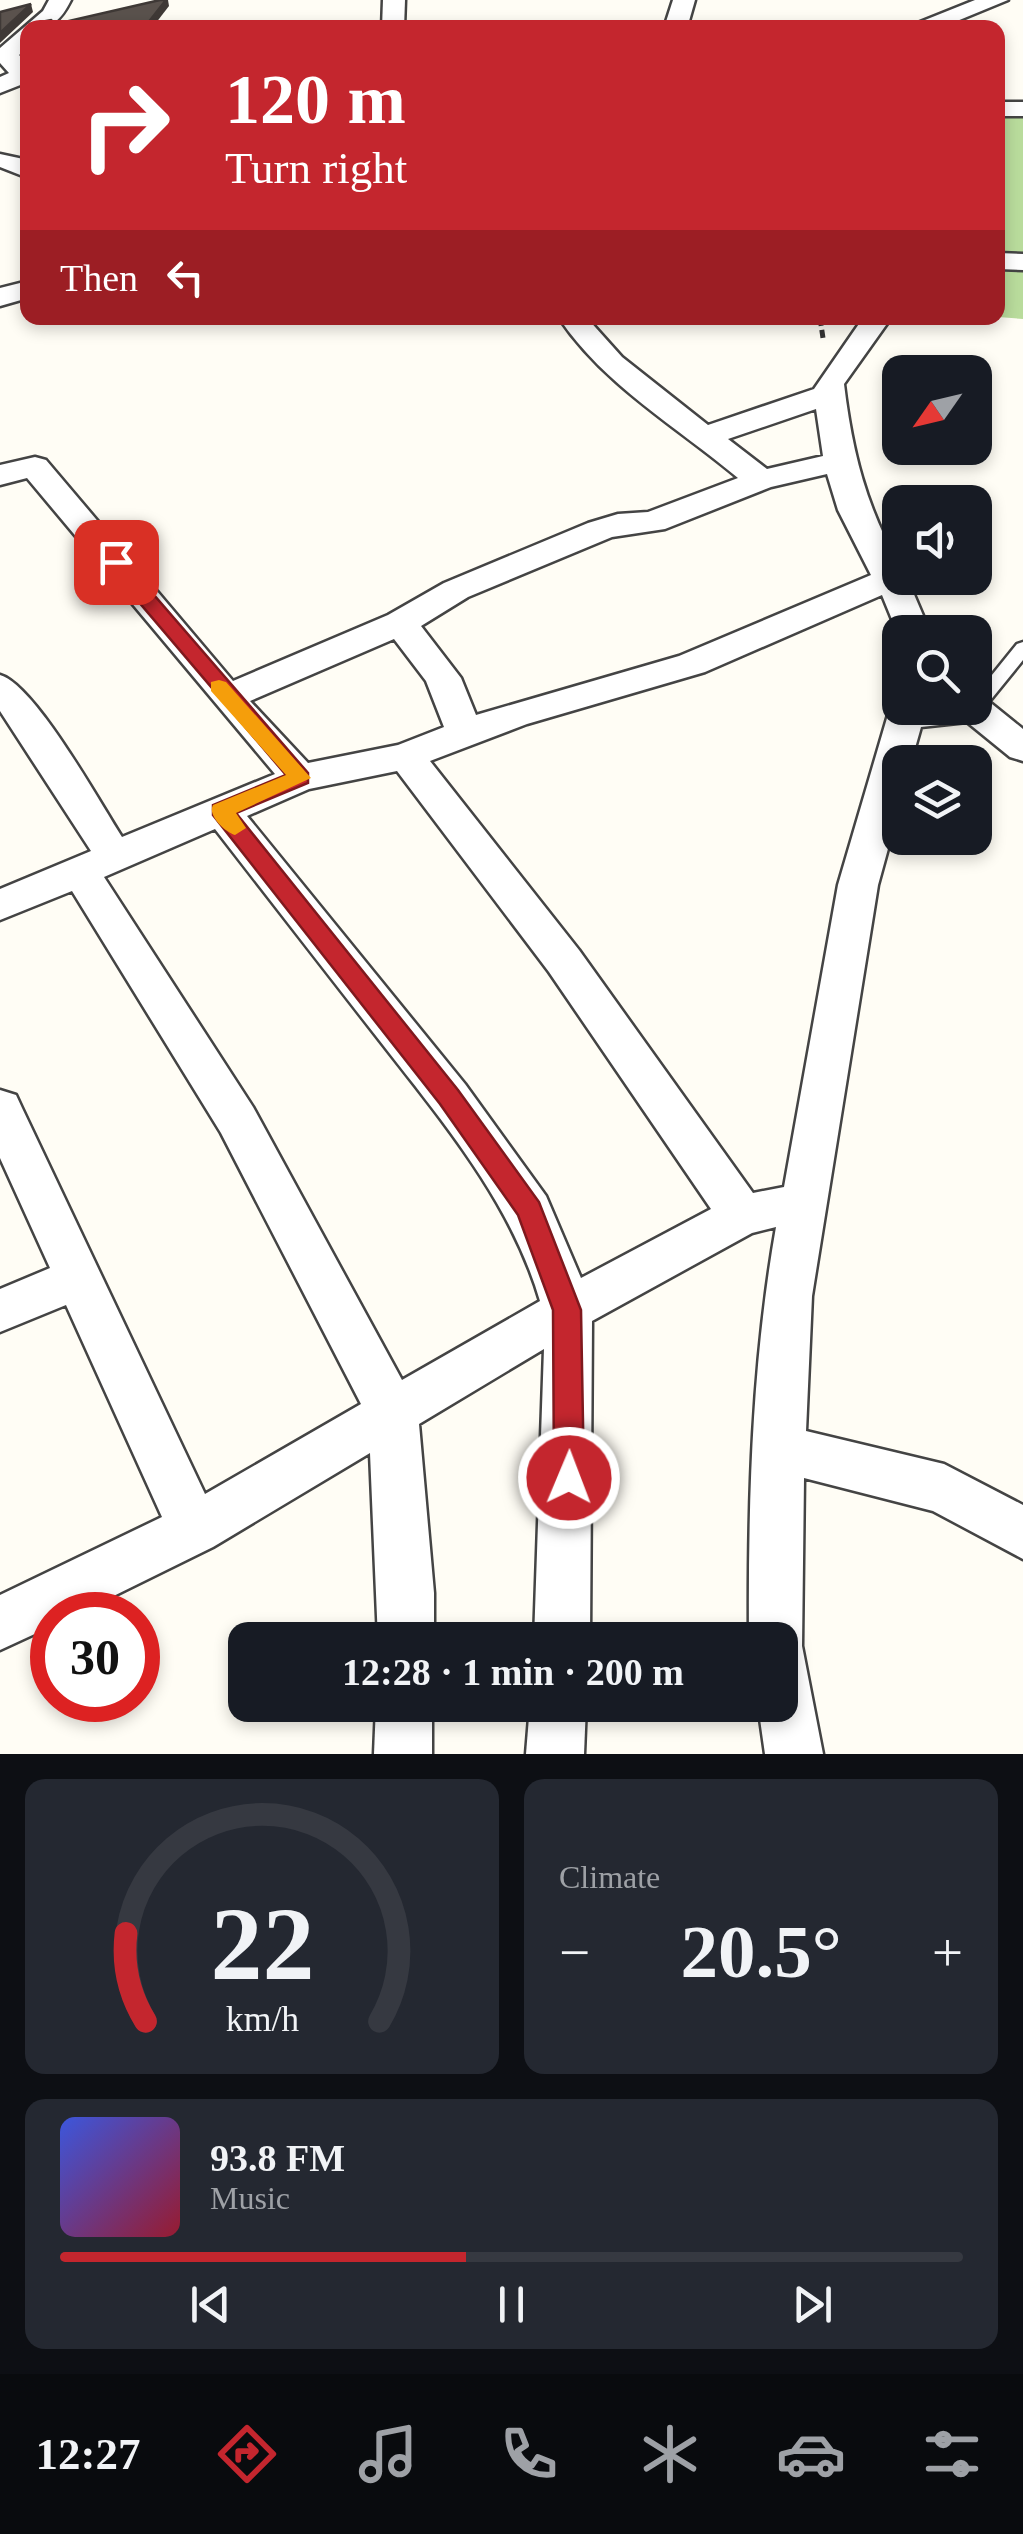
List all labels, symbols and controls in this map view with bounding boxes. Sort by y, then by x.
icon: right [60,60,190,190]
text: 120 m [225,61,406,138]
text: Turn right [225,143,407,193]
icon: left [158,250,213,305]
text: Then [60,257,138,299]
north arrow [882,355,992,465]
map controls [882,355,992,855]
button: sound [882,485,992,595]
pin [74,520,159,605]
icon: arrive [89,535,144,590]
button: search [882,615,992,725]
button: layers [882,745,992,855]
position arrow [517,1426,621,1530]
speed limit sign: 30 [30,1592,160,1722]
text: 12:28 · 1 min · 200 m [342,1651,684,1693]
text: Climate [559,1859,660,1895]
text: 22 [210,1886,314,2001]
text: 20.5° [680,1910,842,1993]
text: − [559,1922,590,1983]
text: + [932,1922,963,1983]
text: km/h [225,1999,299,2039]
text: 93.8 FM [210,2137,345,2179]
text: Music [210,2180,290,2216]
icon: previous [183,2277,238,2332]
icon: pause [484,2277,539,2332]
icon: next [785,2277,840,2332]
icon: directions [212,2419,282,2489]
icon: music [353,2419,423,2489]
icon: phone [494,2419,564,2489]
icon: climate [635,2419,705,2489]
icon: car [776,2419,846,2489]
icon: filters [917,2419,987,2489]
text: 12:27 [36,2429,141,2479]

